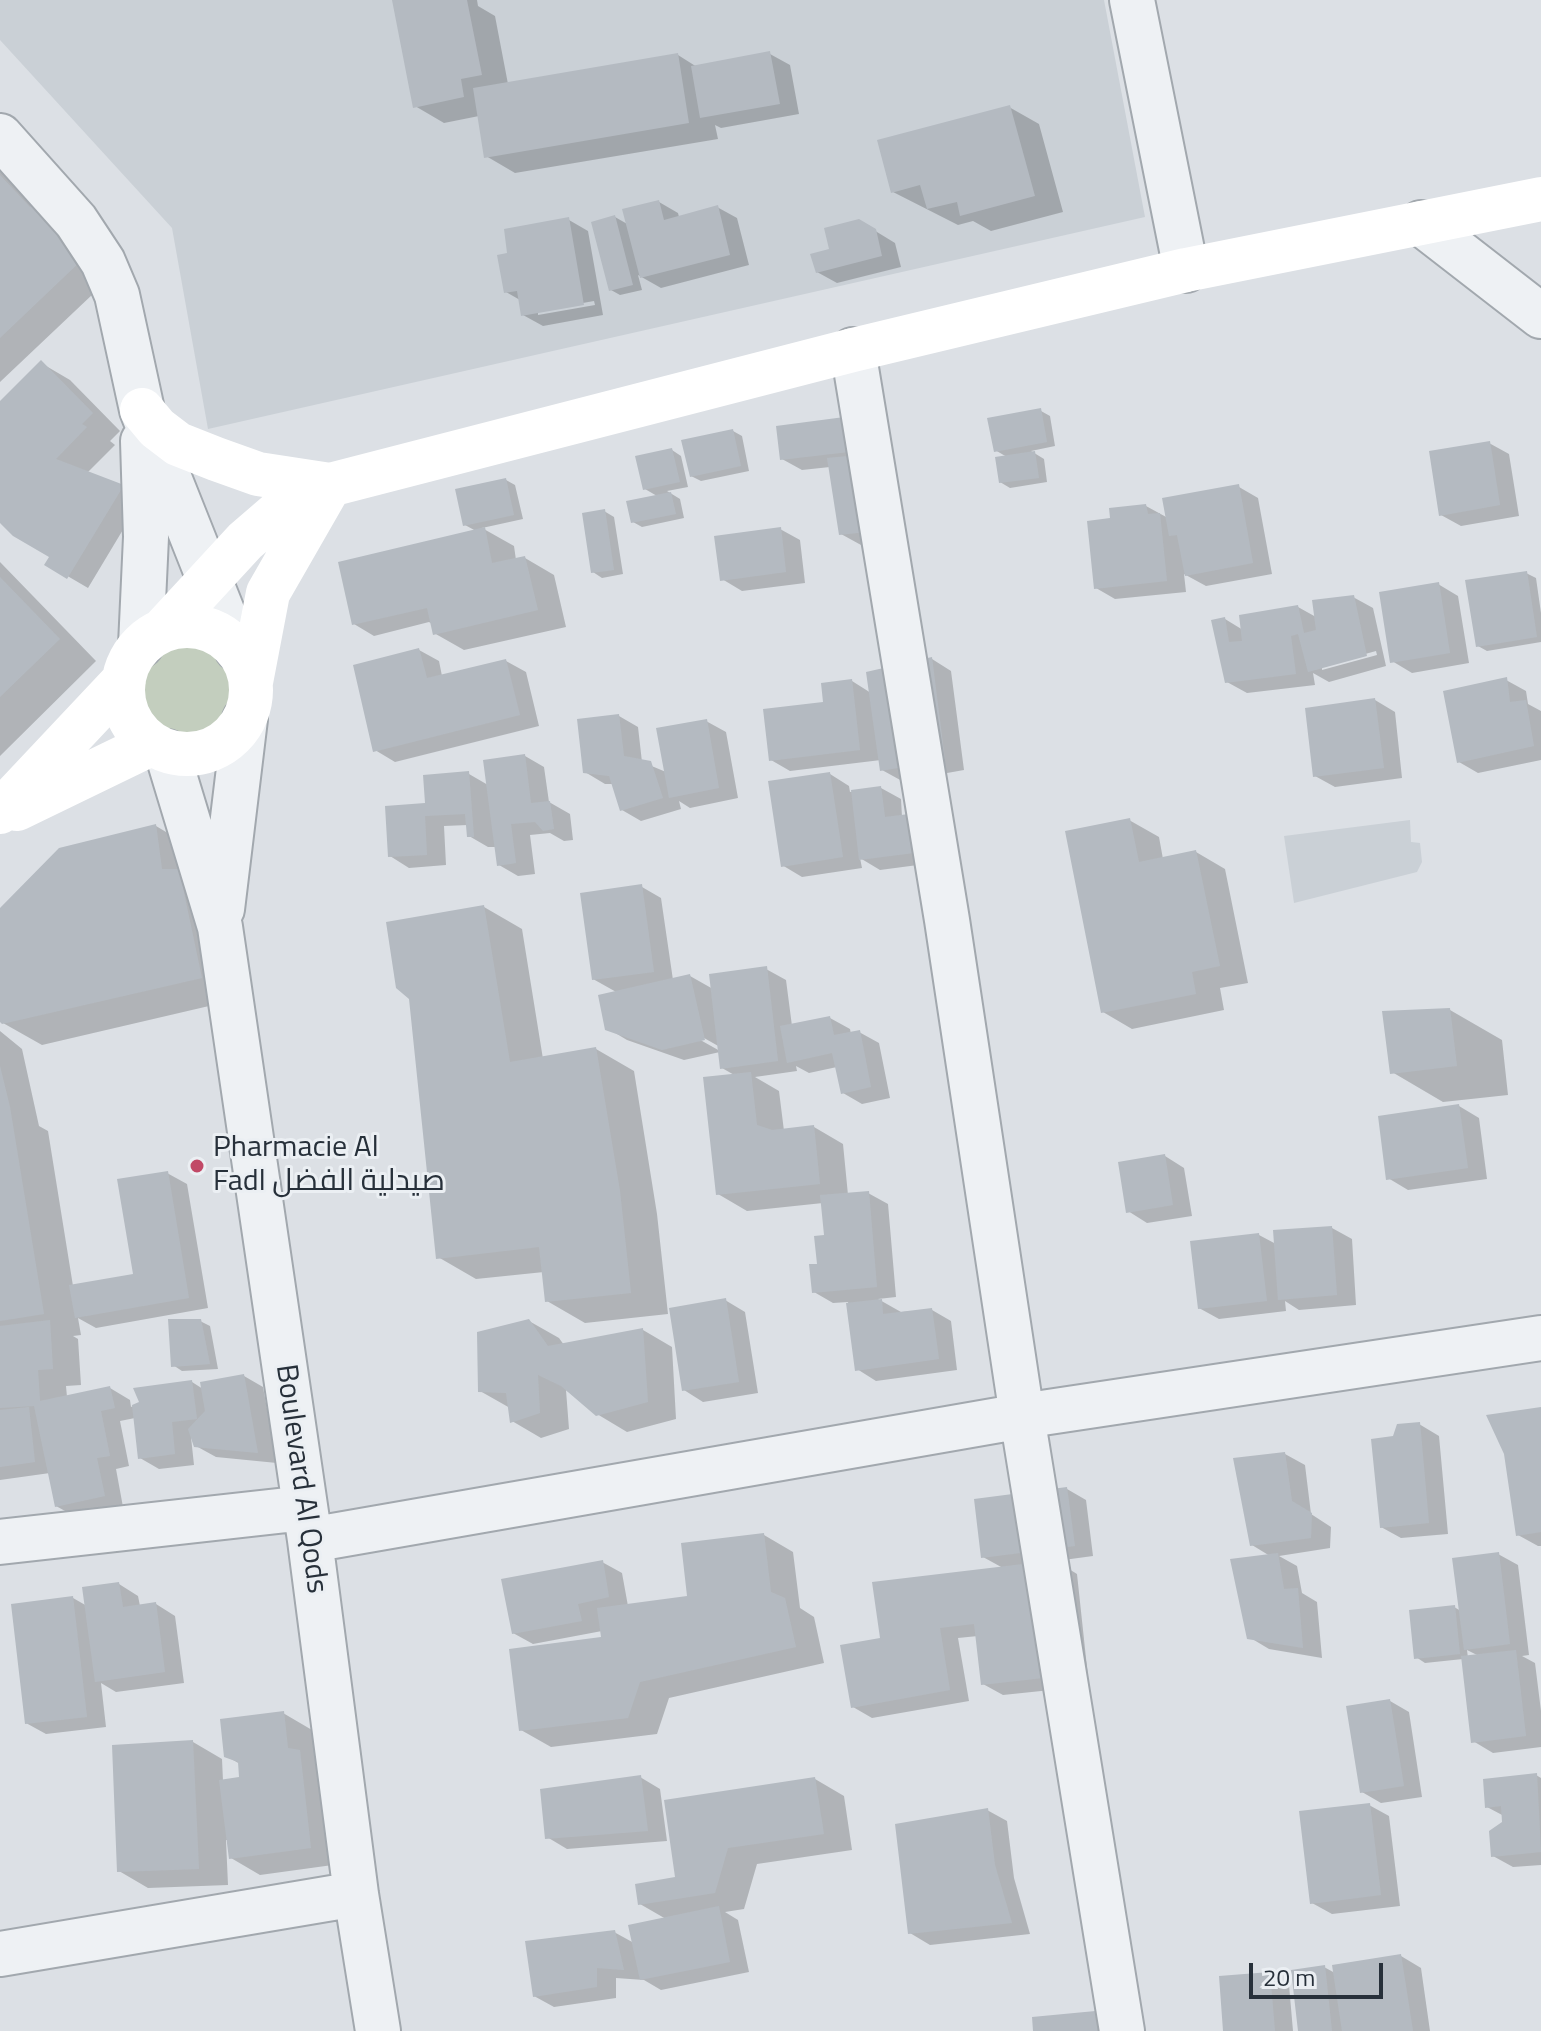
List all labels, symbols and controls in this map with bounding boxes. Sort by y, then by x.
place label: Pharmacie Al Fadl صيدلية الفضل [213,1131,445,1202]
marker: Pharmacie Al Fadl صيدلية الفضل [188,1157,206,1175]
street label: Boulevard Al Qods [266,1362,334,1596]
scale bar [1253,1947,1387,1997]
text: 20 m [1263,1959,1315,1995]

